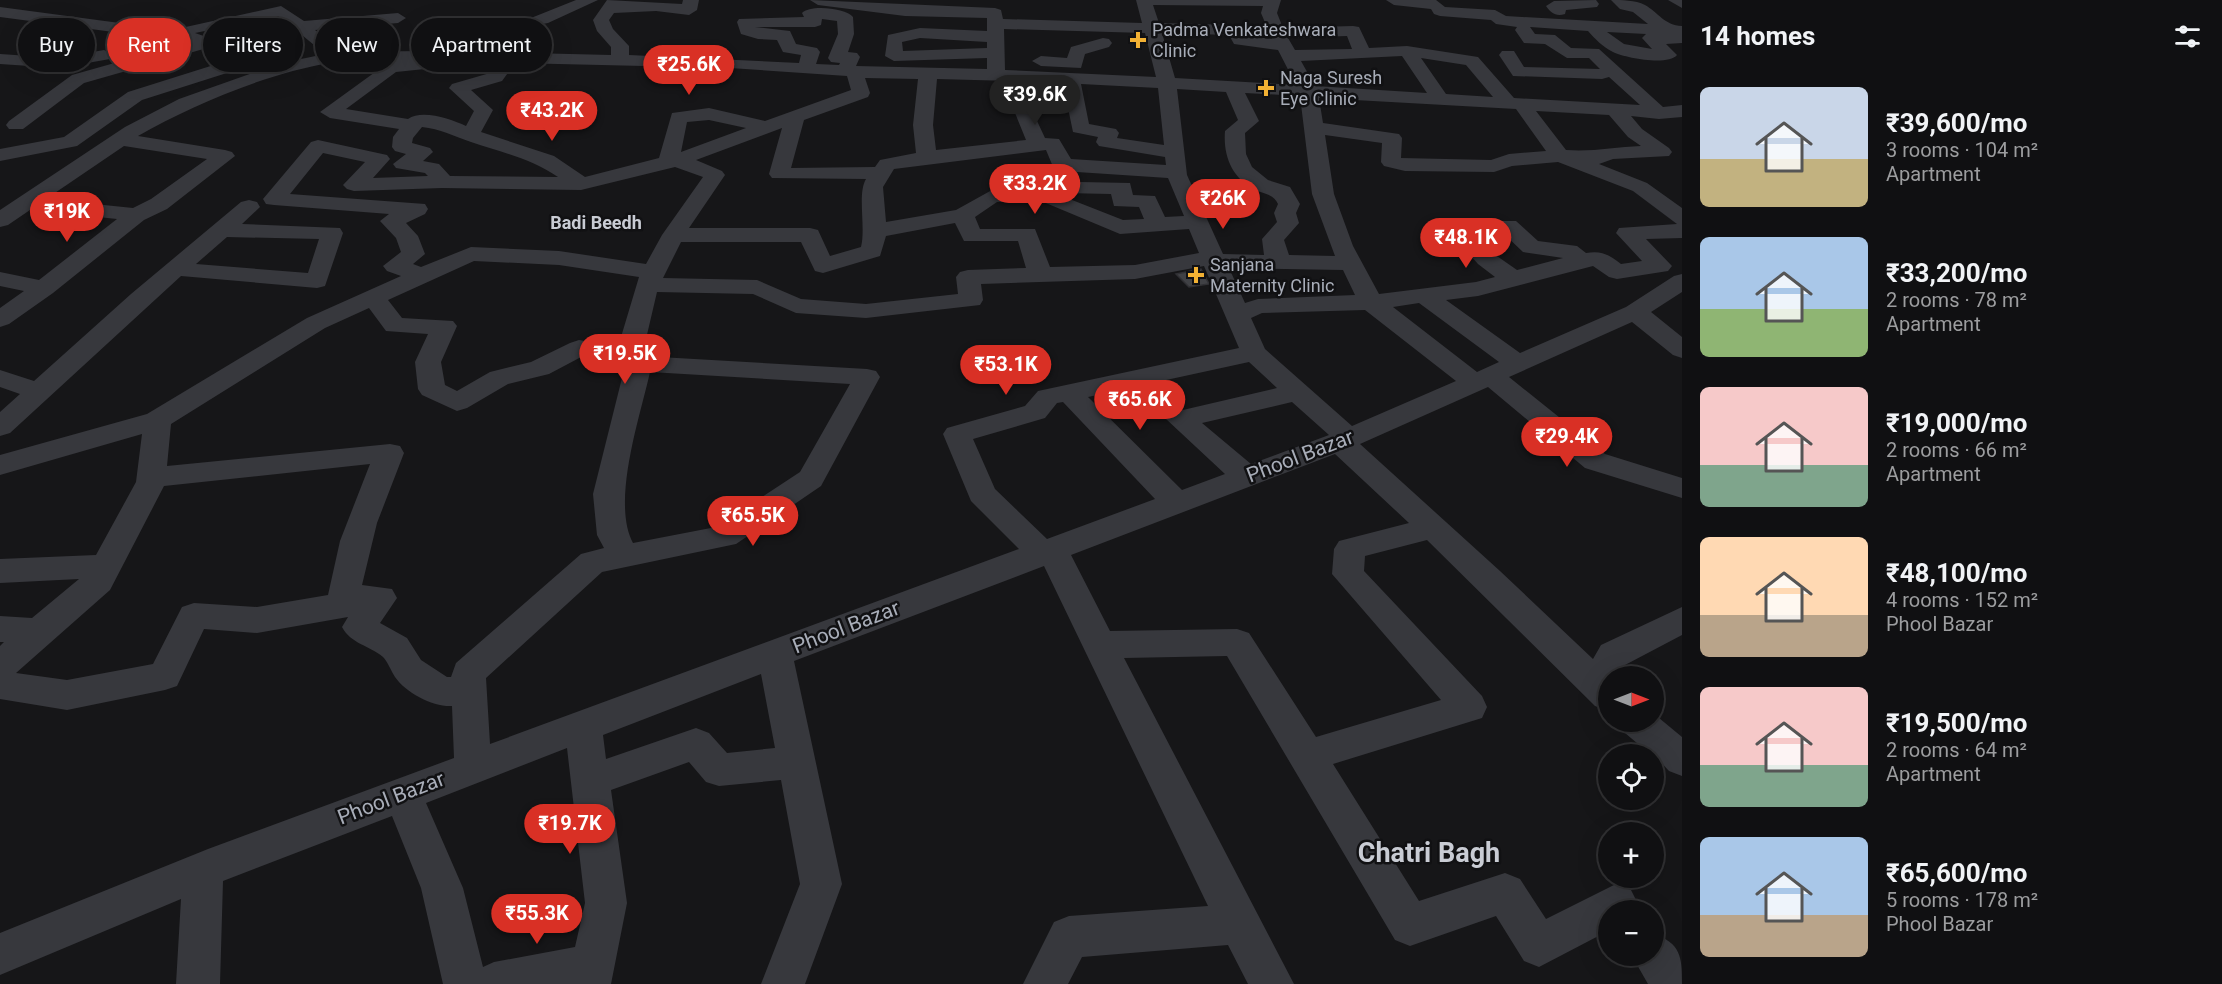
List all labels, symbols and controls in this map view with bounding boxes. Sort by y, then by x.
chip: Buy [18,18,95,72]
chip: Rent [107,18,191,72]
chip: Filters [203,18,303,72]
chip: New [315,18,399,72]
chip: Apartment [411,18,552,72]
place label: Padma Venkateshwara Clinic [1152,19,1336,61]
icon: filters [2171,20,2204,53]
text: 14 homes [1700,21,1815,51]
marker: Padma Venkateshwara Clinic [1129,31,1147,49]
pin: ₹25.6K [640,45,738,96]
text: ₹25.6K [657,52,721,76]
place label: Naga Suresh Eye Clinic [1280,67,1382,109]
pin: ₹39.6K [986,75,1084,126]
marker: Naga Suresh Eye Clinic [1257,79,1275,97]
text: ₹39.6K [1003,82,1067,106]
pin: ₹43.2K [503,91,601,142]
text: ₹43.2K [520,98,584,122]
text: ₹39,600/mo [1886,108,2028,138]
icon: home [1748,111,1820,183]
text: 3 rooms · 104 m² [1886,138,2038,162]
text: Apartment [1886,162,1981,186]
pin: ₹33.2K [986,164,1084,215]
text: ₹33.2K [1003,171,1067,195]
pin: ₹26K [1187,179,1259,230]
text: ₹26K [1200,186,1246,210]
pin: ₹19K [31,192,103,243]
text: ₹19K [44,199,90,223]
district label: Badi Beedh [550,212,642,233]
pin: ₹48.1K [1417,218,1515,269]
text: ₹48.1K [1434,225,1498,249]
place label: Sanjana Maternity Clinic [1210,254,1334,296]
text: ₹33,200/mo [1886,258,2028,288]
icon: home [1748,261,1820,333]
marker: Sanjana Maternity Clinic [1187,266,1205,284]
text: 2 rooms · 78 m² [1886,288,2027,312]
text: Apartment [1886,312,1981,336]
pin: ₹19.5K [576,334,674,385]
text: ₹19.5K [593,341,657,365]
pin: ₹53.1K [957,345,1055,396]
text: ₹53.1K [974,352,1038,376]
pin: ₹65.6K [1091,380,1189,431]
text: ₹65.6K [1108,387,1172,411]
text: ₹19,000/mo [1886,408,2028,438]
icon: home [1748,411,1820,483]
pin: ₹29.4K [1518,417,1616,468]
text: ₹29.4K [1535,424,1599,448]
street label: Phool Bazar [1243,425,1357,487]
text: 2 rooms · 66 m² [1886,438,2027,462]
text: Apartment [1886,462,1981,486]
pin: ₹65.5K [704,496,802,547]
text: ₹65.5K [721,503,785,527]
text: ₹48,100/mo [1886,558,2028,588]
icon: home [1748,561,1820,633]
text: 4 rooms · 152 m² [1886,588,2038,612]
street label: Phool Bazar [789,596,903,658]
text: Phool Bazar [1886,612,1993,636]
north arrow [1598,666,1664,732]
map controls [1598,666,1664,966]
text: ₹19,500/mo [1886,708,2028,738]
icon: home [1748,711,1820,783]
text: 2 rooms · 64 m² [1886,738,2027,762]
button: locate [1598,744,1664,810]
text: Apartment [1886,762,1981,786]
street label: Phool Bazar [334,767,448,829]
pin: ₹19.7K [521,804,619,855]
text: ₹19.7K [538,811,602,835]
button: + [1598,822,1664,888]
district label: Chatri Bagh [1358,837,1500,869]
text: ₹65,600/mo [1886,858,2028,888]
icon: home [1748,861,1820,933]
text: 5 rooms · 178 m² [1886,888,2038,912]
pin: ₹55.3K [488,894,586,945]
button: − [1598,900,1664,966]
text: ₹55.3K [505,901,569,925]
text: Phool Bazar [1886,912,1993,936]

